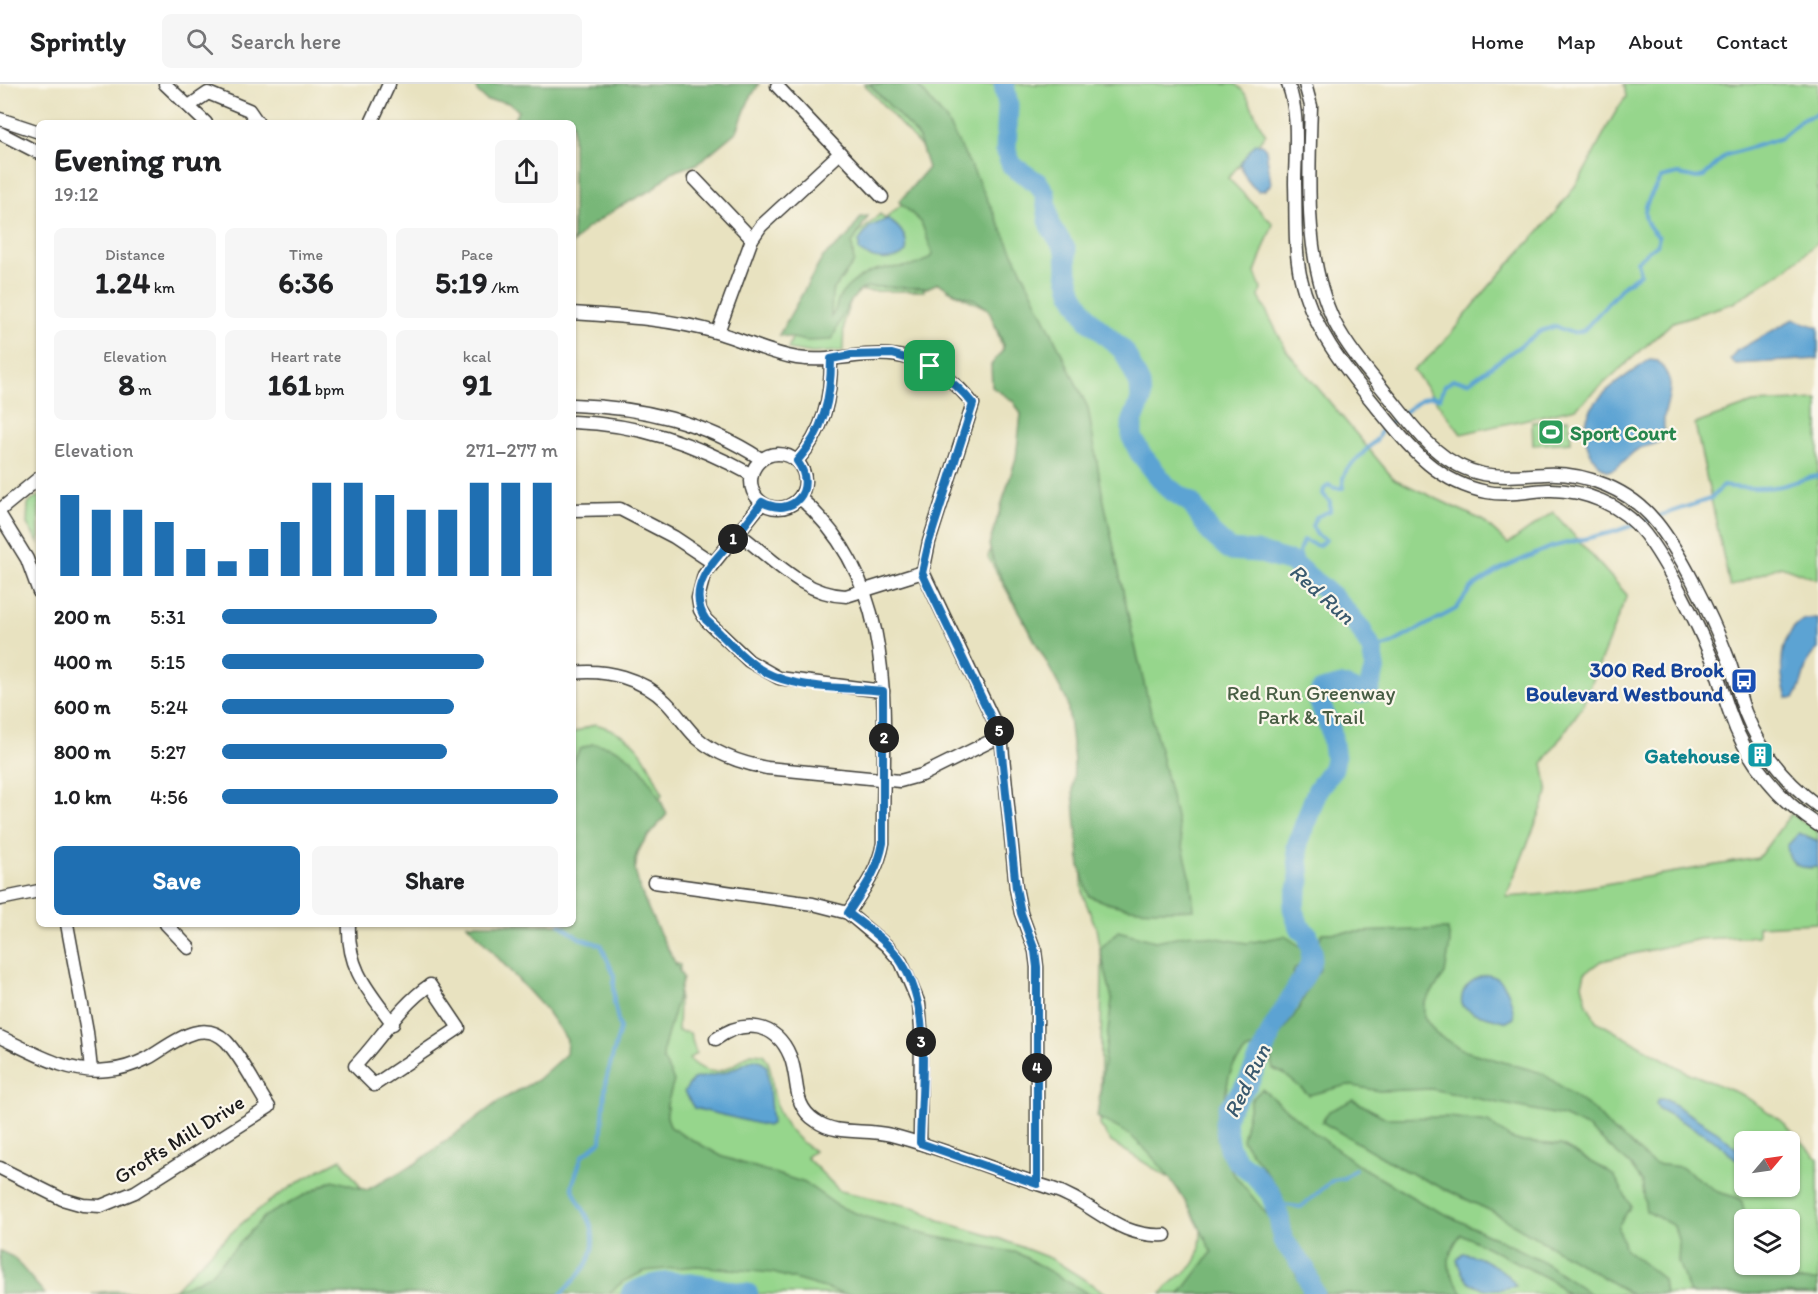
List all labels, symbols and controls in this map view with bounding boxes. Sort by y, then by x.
search box [162,14,582,68]
text: Sprintly [30,24,126,58]
icon: search [183,25,216,58]
text: Search here [231,28,341,55]
text: Home [1471,29,1524,54]
text: Map [1557,29,1596,54]
text: About [1629,29,1683,54]
text: Contact [1716,29,1788,54]
text: Evening run [54,140,221,179]
button: share [495,140,558,203]
text: 19:12 [54,182,98,206]
text: Distance [105,245,165,264]
text: Time [289,245,323,264]
text: Pace [461,245,493,264]
text: 1.24 [95,264,150,301]
text: 6:36 [278,264,334,301]
text: 5:19 [435,264,488,301]
text: km [150,278,175,297]
text: /km [488,278,519,297]
pin [904,340,955,391]
text: Elevation [103,347,167,366]
text: Heart rate [271,347,341,366]
text: kcal [463,347,491,366]
icon: arrive [913,349,946,382]
text: 8 [118,366,135,403]
text: 161 [268,366,311,403]
text: 91 [462,366,492,403]
text: m [135,380,152,399]
text: bpm [311,380,345,399]
sports icon: Sport Court [1536,417,1566,447]
place label: Sport Court [1570,420,1676,446]
text: Elevation [54,438,133,462]
text: 271–277 m [465,438,558,462]
pin: 1 [718,524,748,554]
text: 1 [729,529,737,548]
water label: Red Run [1284,558,1360,630]
text: 200 m [54,605,110,629]
text: 5:31 [150,605,186,629]
text: 400 m [54,650,112,674]
text: 5:15 [150,650,185,674]
place label: 300 Red Brook Boulevard Westbound [1526,657,1725,706]
bus stop icon: 300 Red Brook Boulevard Westbound [1729,666,1759,696]
park label: Red Run Greenway Park & Trail [1227,680,1395,729]
text: 600 m [54,695,111,719]
text: 5:24 [150,695,188,719]
pin: 5 [984,716,1014,746]
text: 5 [995,721,1003,740]
pin: 2 [869,723,899,753]
text: 2 [880,728,888,747]
text: 800 m [54,740,111,764]
text: 5:27 [150,740,186,764]
building icon: Gatehouse [1745,740,1775,770]
place label: Gatehouse [1644,743,1740,768]
text: 1.0 km [54,785,111,809]
text: 4:56 [150,785,188,809]
button: Save [54,846,300,915]
button: Share [312,846,558,915]
pin: 3 [906,1027,936,1057]
text: 3 [917,1032,925,1051]
water label: Red Run [1218,1040,1276,1122]
pin: 4 [1022,1053,1052,1083]
text: 4 [1032,1058,1042,1077]
street label: Groffs Mill Drive [109,1089,249,1189]
north arrow [1734,1131,1800,1197]
map controls [1734,1131,1800,1275]
button: layers [1734,1209,1800,1275]

